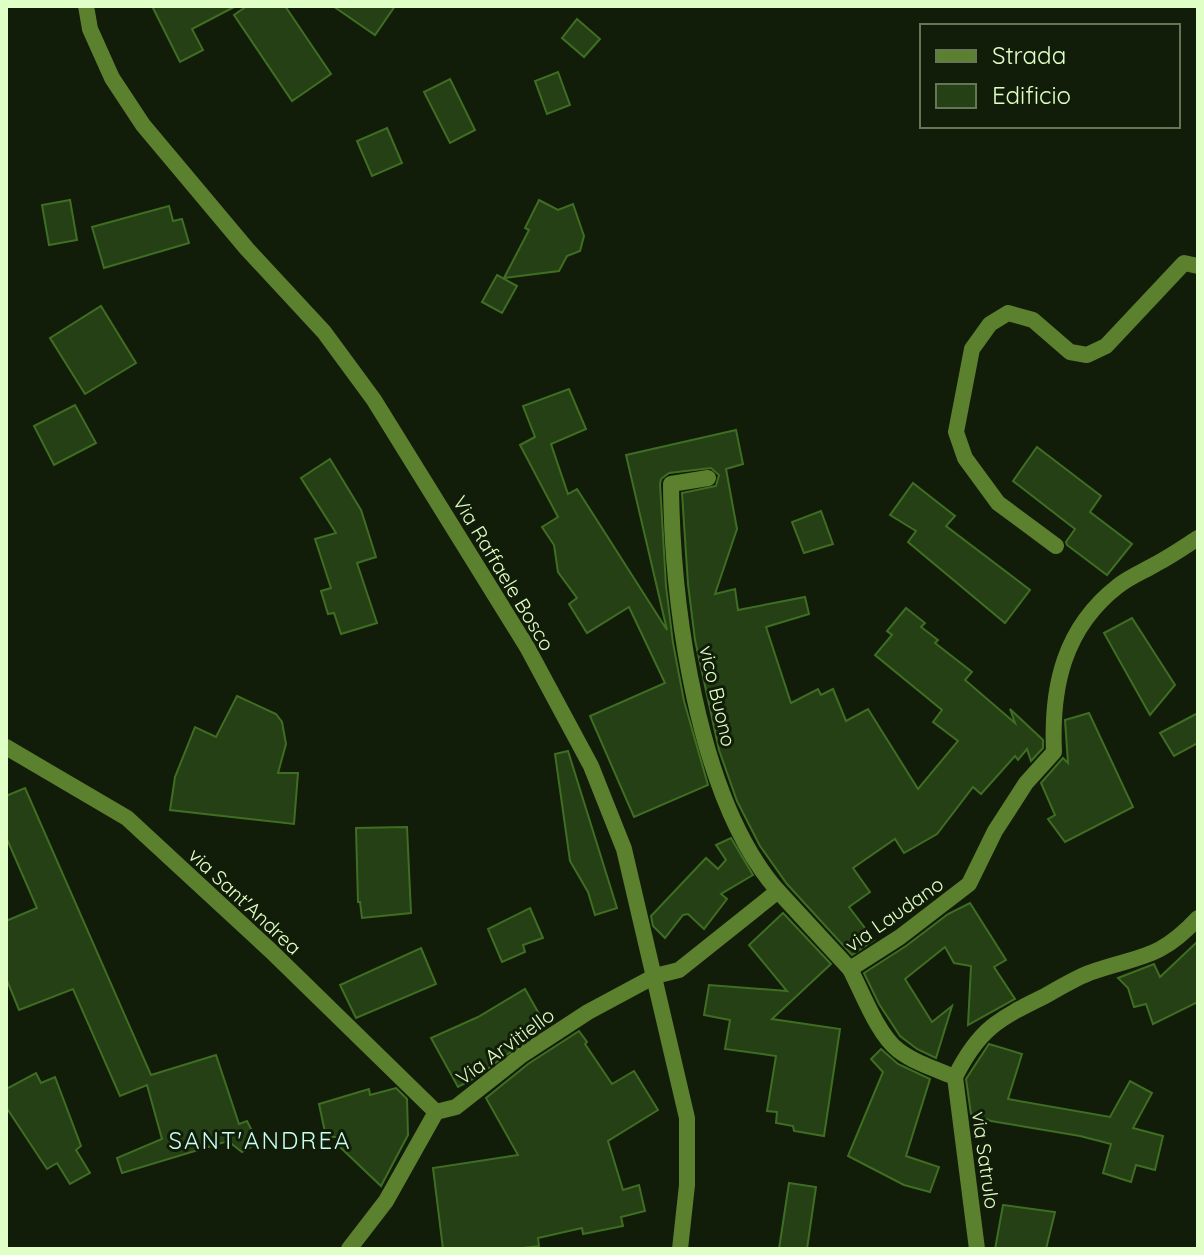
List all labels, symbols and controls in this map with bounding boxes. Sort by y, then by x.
legend [920,24,1180,128]
text: Strada [992,40,1066,70]
text: Edificio [992,80,1071,110]
street label: Via Raffaele Bosco [448,491,560,655]
street label: vico Buono [694,643,742,749]
street label: via Sant'Andrea [183,842,307,960]
street label: via Laudano [840,871,948,957]
street label: Via Arvitiello [451,1002,559,1090]
street label: via Satrulo [967,1110,1005,1210]
district label: SANT'ANDREA [168,1125,352,1155]

